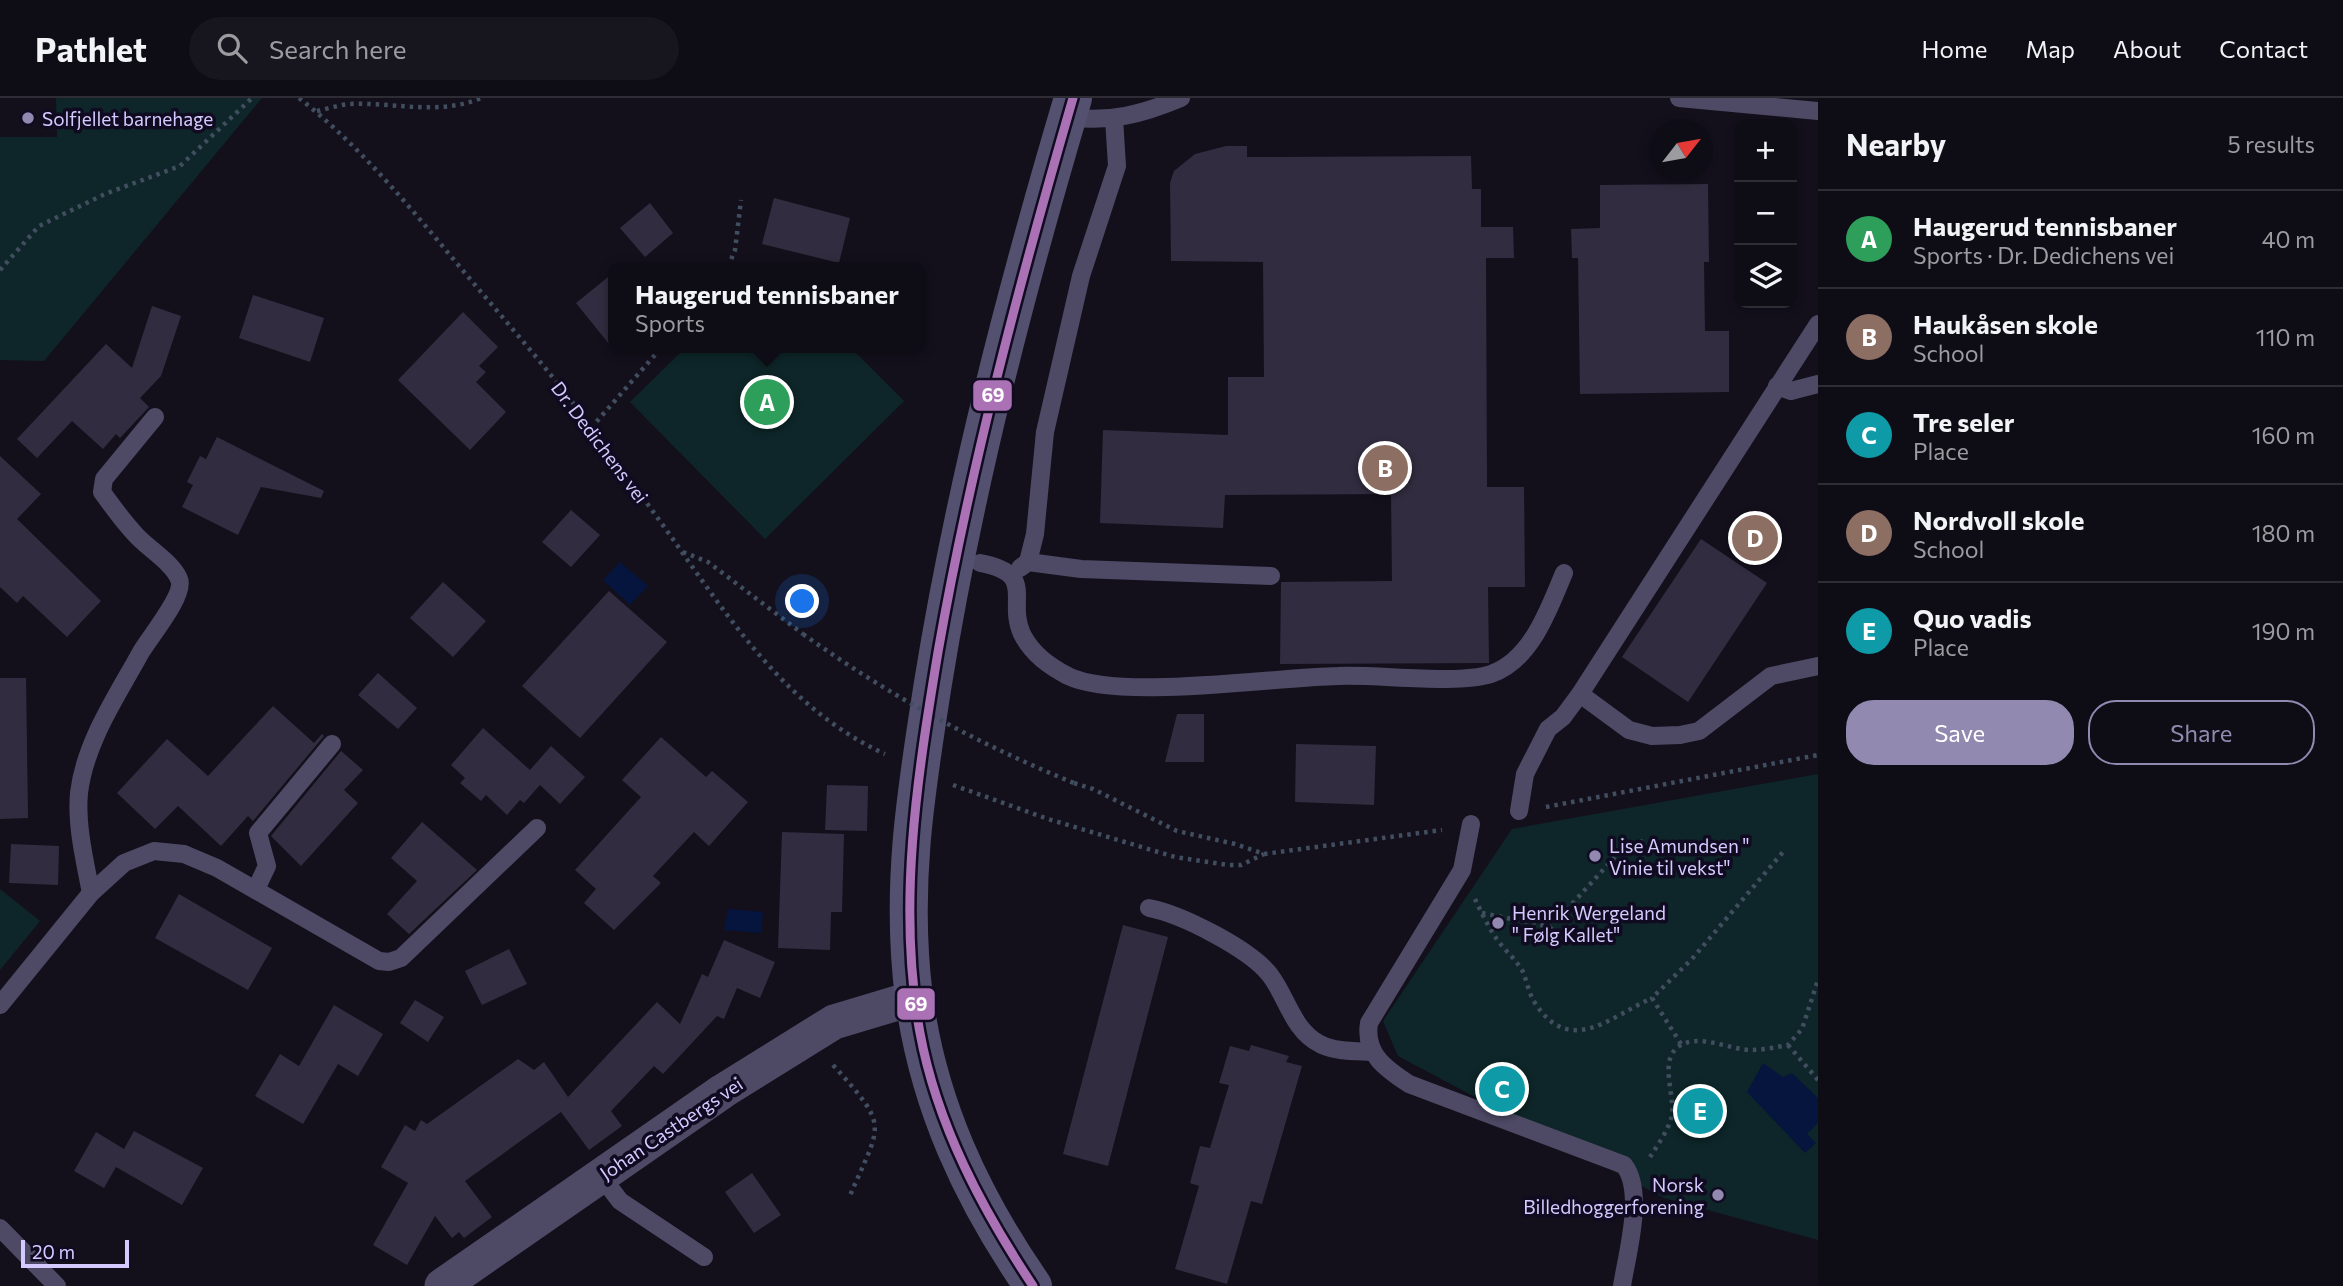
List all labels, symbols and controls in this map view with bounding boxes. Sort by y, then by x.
search box [189,17,679,80]
text: Pathlet [35,28,147,69]
icon: search [213,29,251,67]
text: Search here [269,33,407,64]
text: Home [1922,34,1988,63]
text: Map [2026,34,2075,63]
text: About [2113,34,2181,63]
text: Contact [2219,34,2308,63]
place label: Solfjellet barnehage [42,107,213,130]
marker: Solfjellet barnehage [20,110,36,126]
north arrow [1650,119,1713,182]
map controls [1734,119,1797,308]
button: + [1734,119,1797,182]
text: Nearby [1846,125,1946,162]
text: 5 results [2227,130,2315,158]
button: − [1734,182,1797,245]
text: Haugerud tennisbaner [1913,210,2177,241]
text: A [1861,225,1877,253]
text: 40 m [2262,225,2315,253]
text: Sports · Dr. Dedichens vei [1913,241,2174,269]
button: layers [1734,245,1797,308]
popup [608,262,926,353]
text: Haugerud tennisbaner [635,278,899,309]
text: Haukåsen skole [1913,308,2098,339]
text: Sports [635,309,705,337]
text: B [1861,323,1877,351]
text: 110 m [2256,323,2315,351]
text: School [1913,339,1984,367]
pin: A [744,376,790,428]
street label: Dr. Dedichens vei [547,377,653,507]
line badge: 69 [972,379,1013,412]
text: 69 [981,383,1005,406]
text: Tre seler [1913,406,2014,437]
text: C [1861,421,1877,449]
text: 160 m [2252,421,2315,449]
text: Place [1913,437,1969,465]
pin: B [1362,442,1408,494]
text: Nordvoll skole [1913,504,2085,535]
pin: D [1732,512,1778,564]
text: D [1861,519,1877,547]
text: 180 m [2252,519,2315,547]
text: School [1913,535,1984,563]
your location [785,584,819,618]
text: Quo vadis [1913,602,2032,633]
text: E [1862,617,1876,645]
text: 190 m [2252,617,2315,645]
text: Place [1913,633,1969,661]
button: Save [1846,700,2074,765]
button: Share [2088,700,2315,765]
place label: Lise Amundsen " Vinie til vekst" [1609,834,1749,879]
marker: Lise Amundsen " Vinie til vekst" [1587,848,1603,864]
place label: Henrik Wergeland " Følg Kallet" [1512,901,1666,946]
marker: Henrik Wergeland " Følg Kallet" [1490,915,1506,931]
line badge: 69 [896,987,936,1021]
text: 69 [904,992,928,1015]
pin: C [1479,1063,1525,1115]
street label: Johan Castbergs vei [595,1072,747,1184]
pin: E [1677,1085,1723,1137]
place label: Norsk Billedhoggerforening [1523,1173,1704,1218]
marker: Norsk Billedhoggerforening [1710,1187,1726,1203]
scale bar [21,1237,130,1269]
text: 20 m [32,1240,75,1263]

